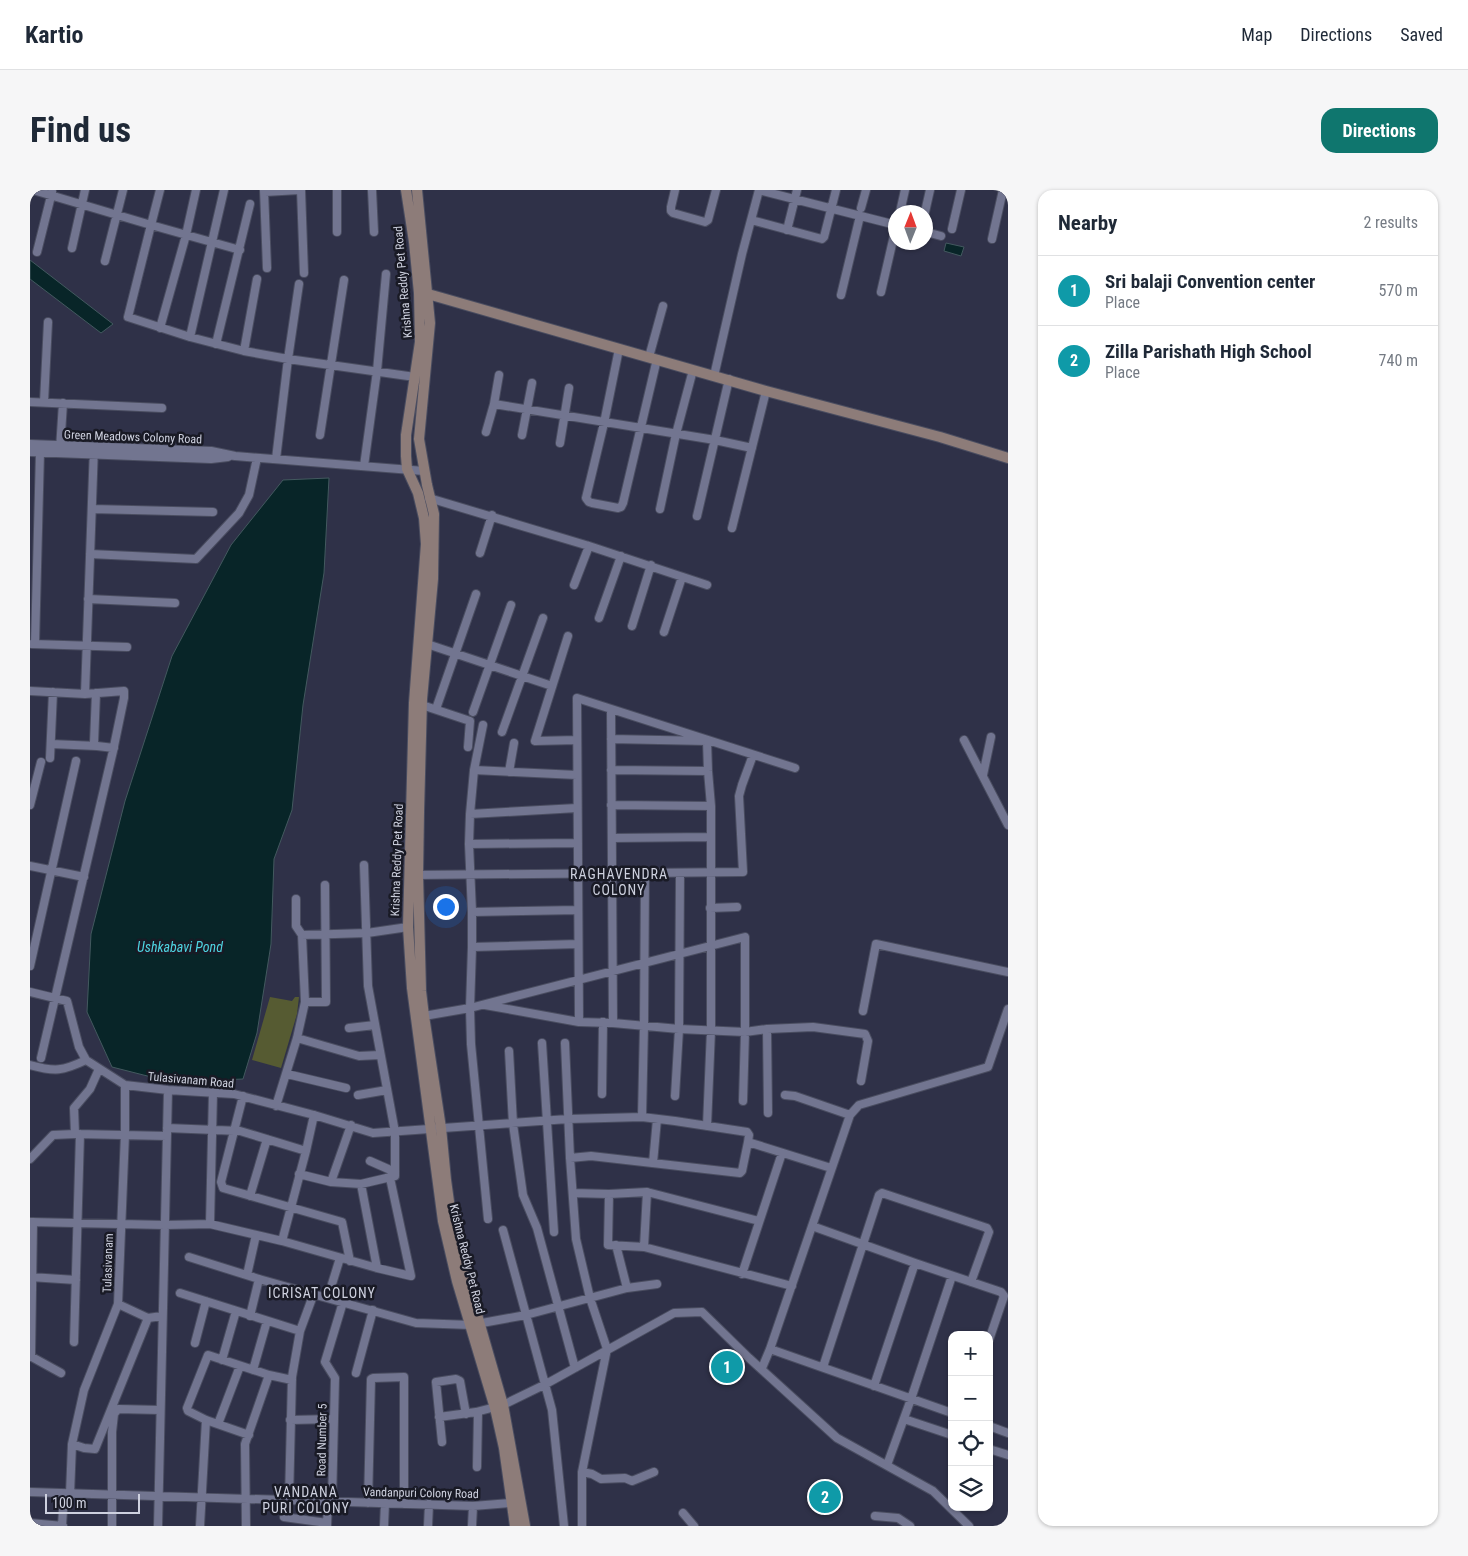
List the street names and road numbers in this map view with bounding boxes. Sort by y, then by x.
street label: Krishna Reddy Pet Road [391,225,415,339]
street label: Green Meadows Colony Road [64,428,202,446]
street label: Krishna Reddy Pet Road [388,803,406,917]
street label: Tulasivanam Road [147,1069,235,1091]
street label: Krishna Reddy Pet Road [447,1203,487,1315]
street label: Tulasivanam [100,1233,116,1293]
street label: Road Number 5 [314,1403,330,1477]
street label: Vandanpuri Colony Road [363,1485,479,1501]

